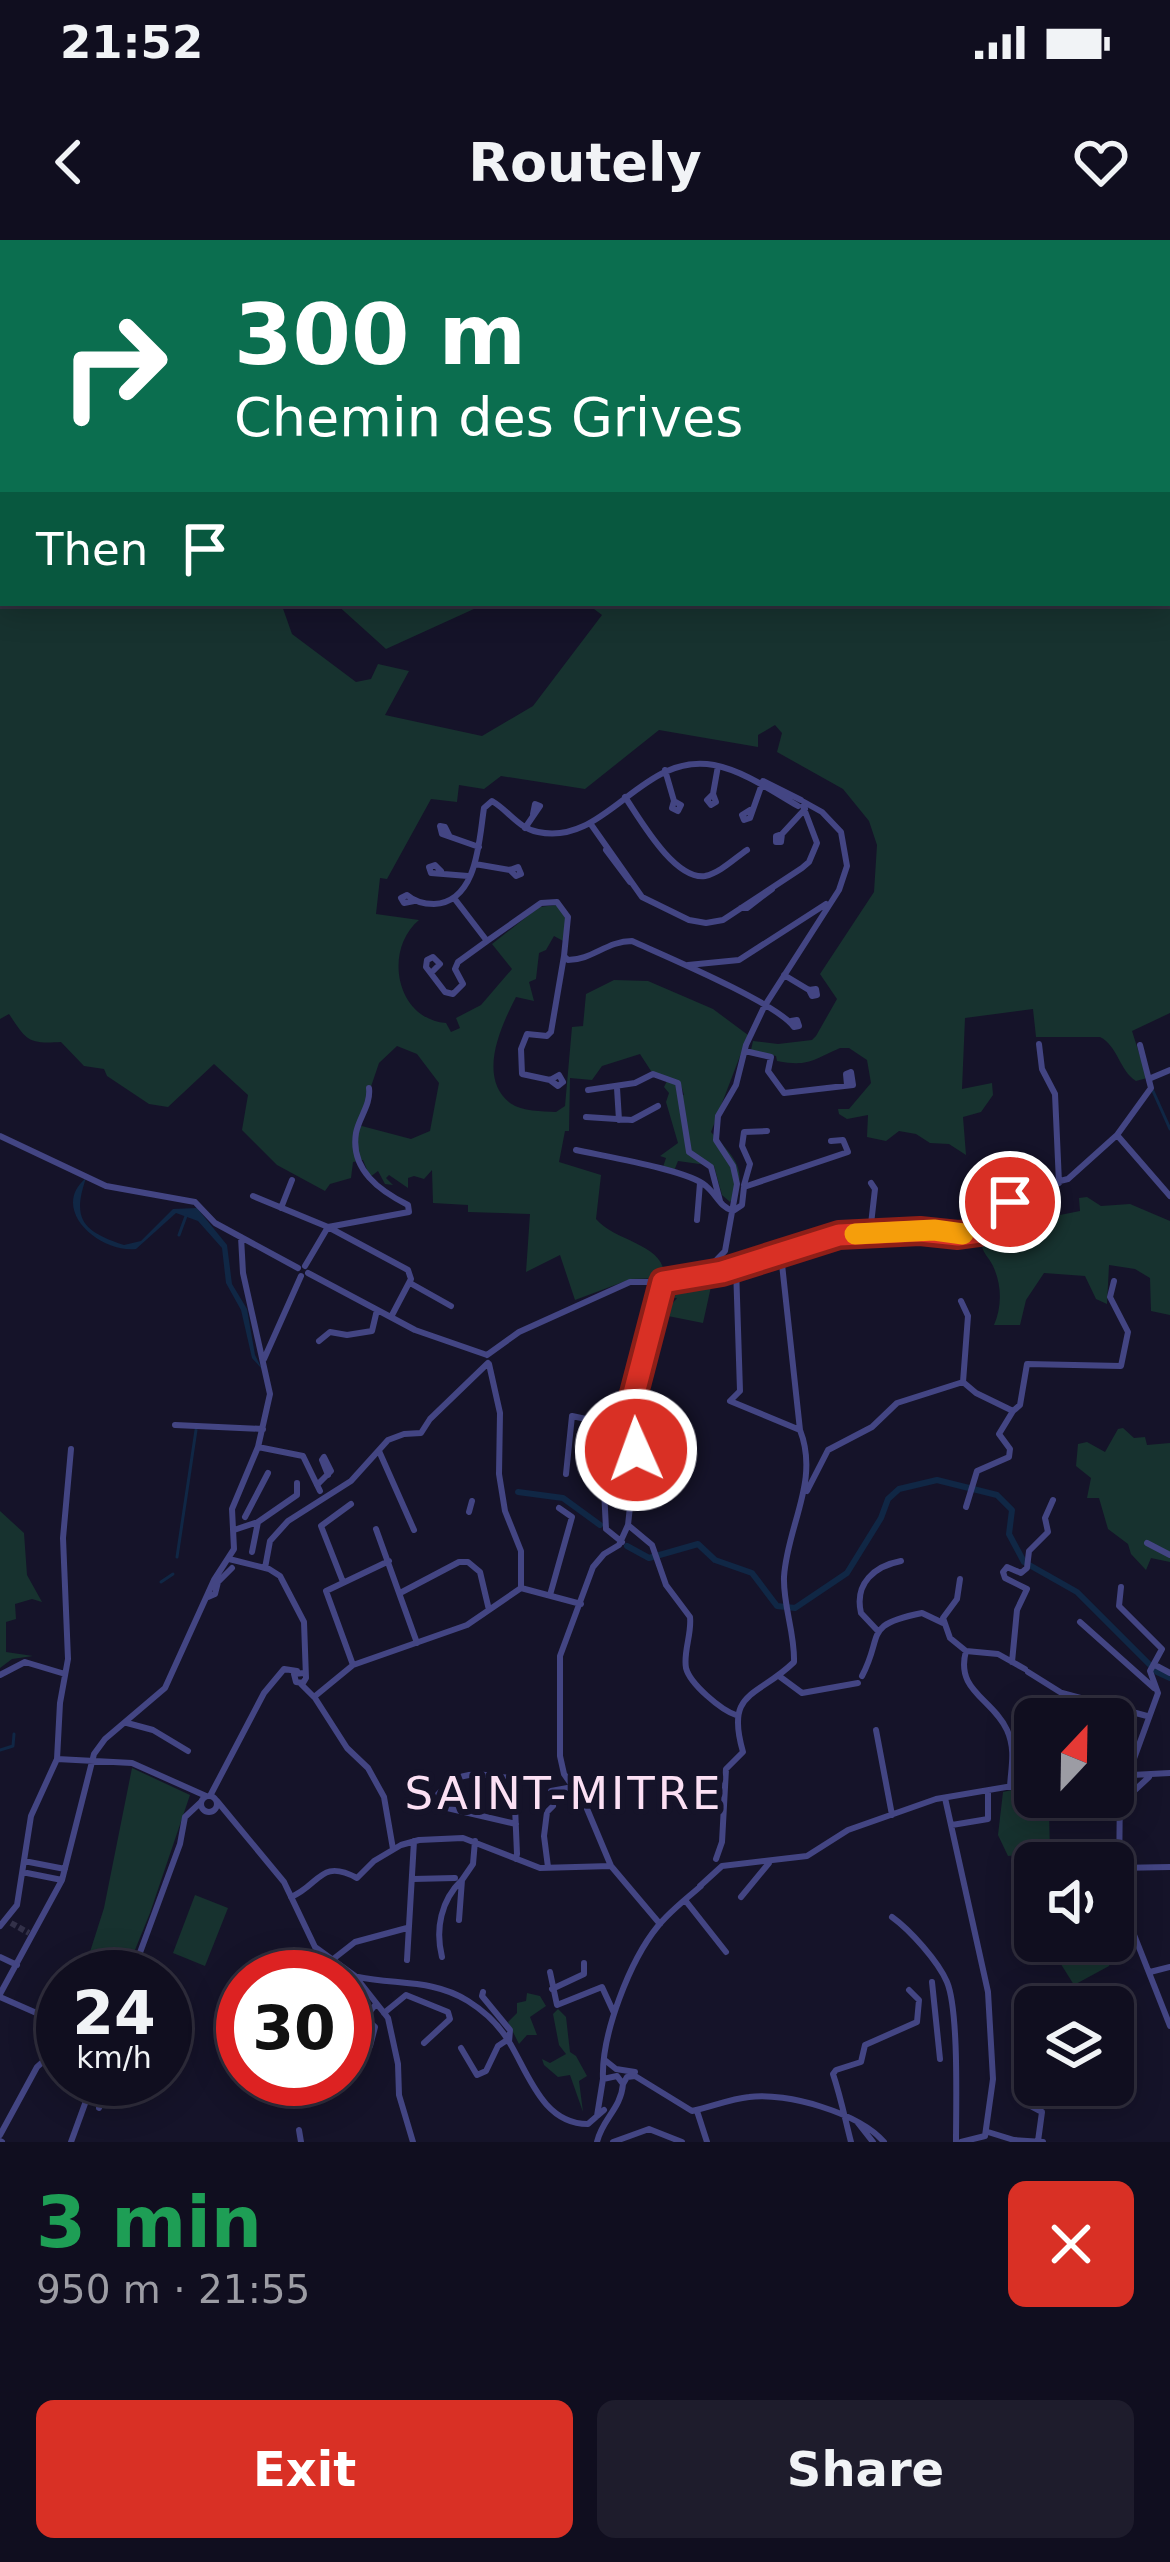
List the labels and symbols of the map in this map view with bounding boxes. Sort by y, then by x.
pin [959,1151,1061,1253]
position arrow [573,1387,699,1513]
north arrow [1014,1698,1134,1818]
district label: SAINT-MITRE [405,1767,724,1820]
speed limit sign: 30 [216,1950,372,2106]

